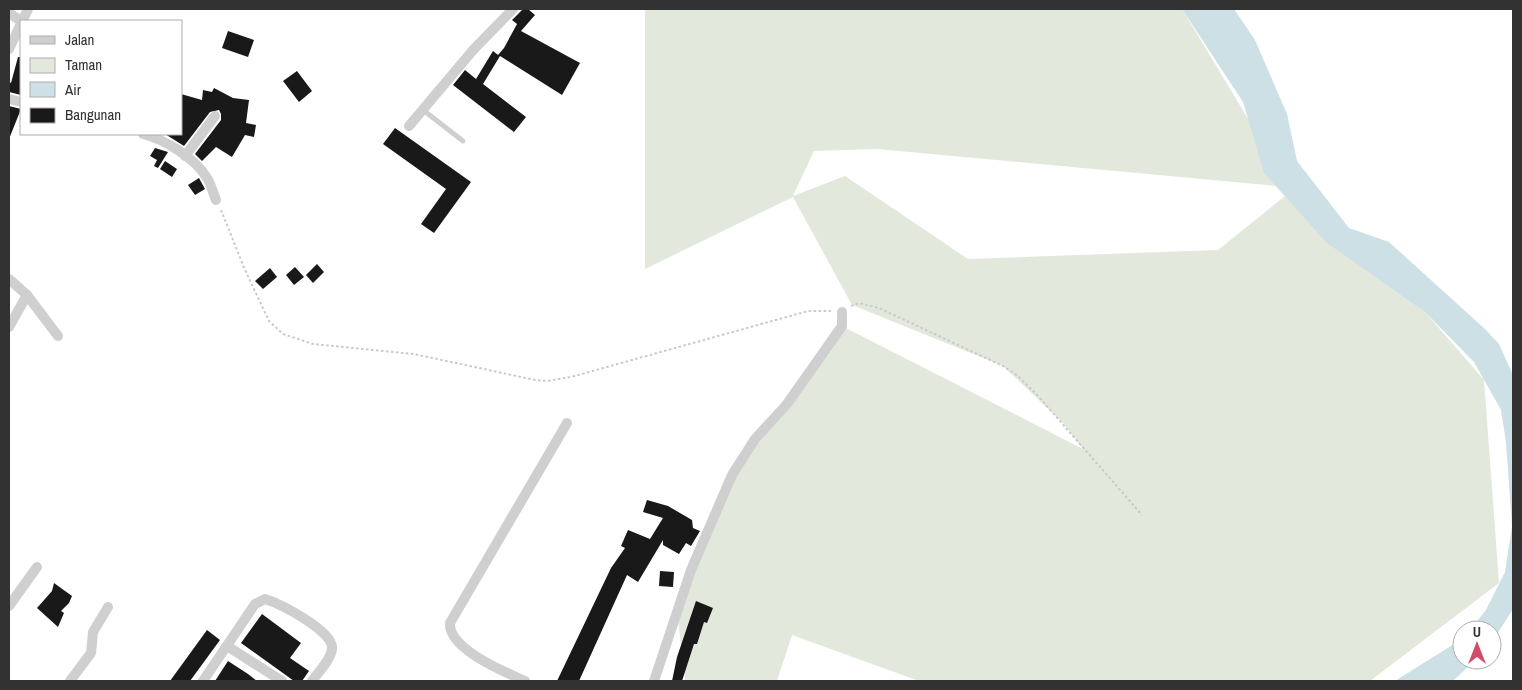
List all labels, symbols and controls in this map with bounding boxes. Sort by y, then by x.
legend [20,20,182,135]
text: Jalan [65,29,94,50]
text: Taman [65,54,102,75]
text: Air [64,79,81,100]
text: Bangunan [65,104,121,125]
north arrow [1452,620,1502,670]
text: U [1473,623,1481,641]

